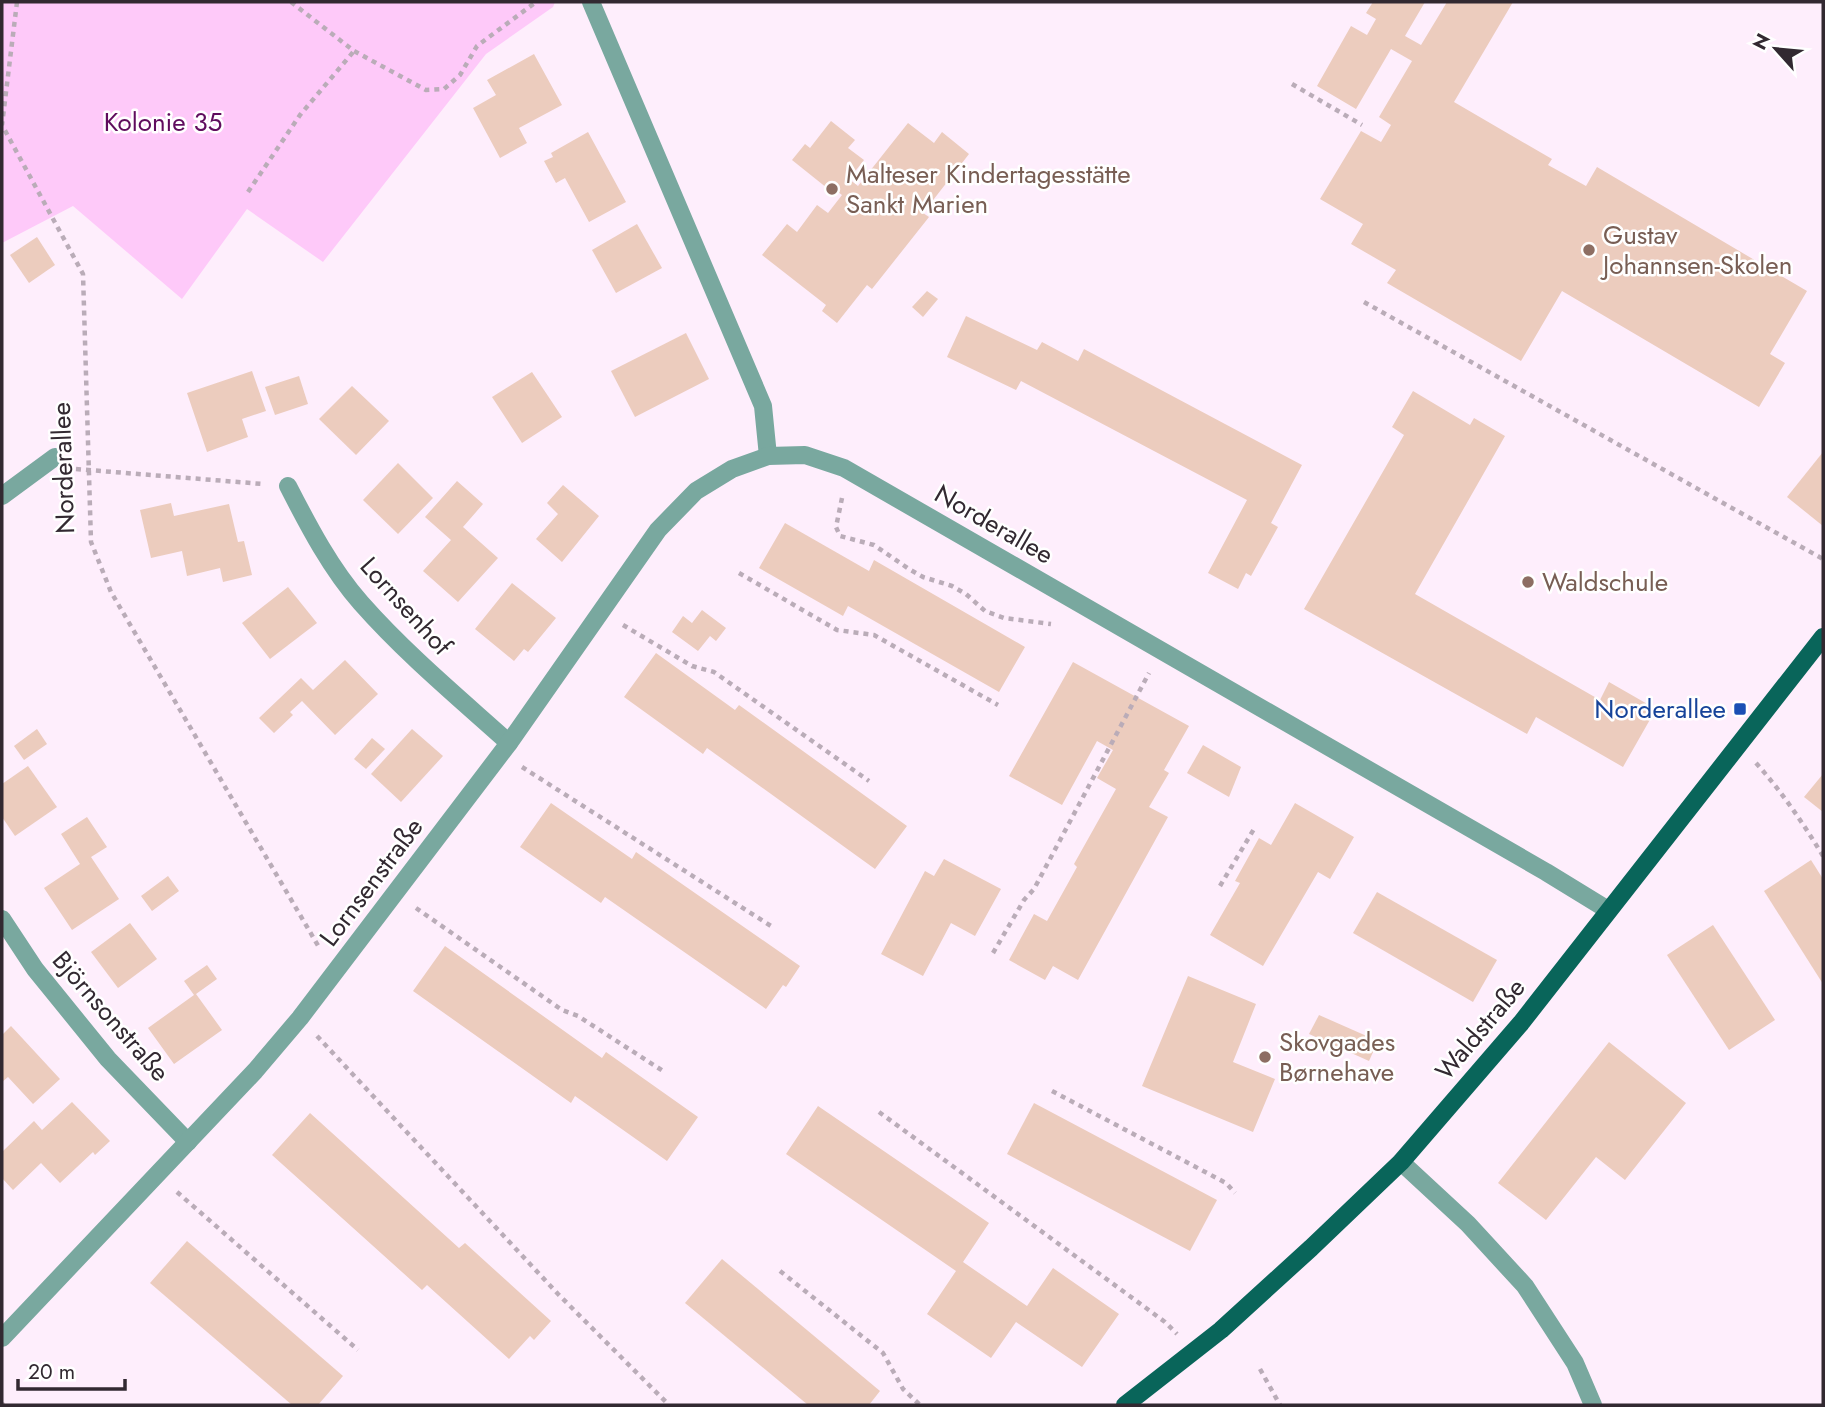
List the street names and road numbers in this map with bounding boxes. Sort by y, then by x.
street label: Norderallee [42,402,84,534]
street label: Norderallee [927,475,1061,573]
street label: Lornsenhof [351,548,461,664]
street label: Lornsenstraße [310,810,432,954]
street label: Björnsonstraße [43,942,179,1090]
street label: Waldstraße [1426,970,1534,1088]

